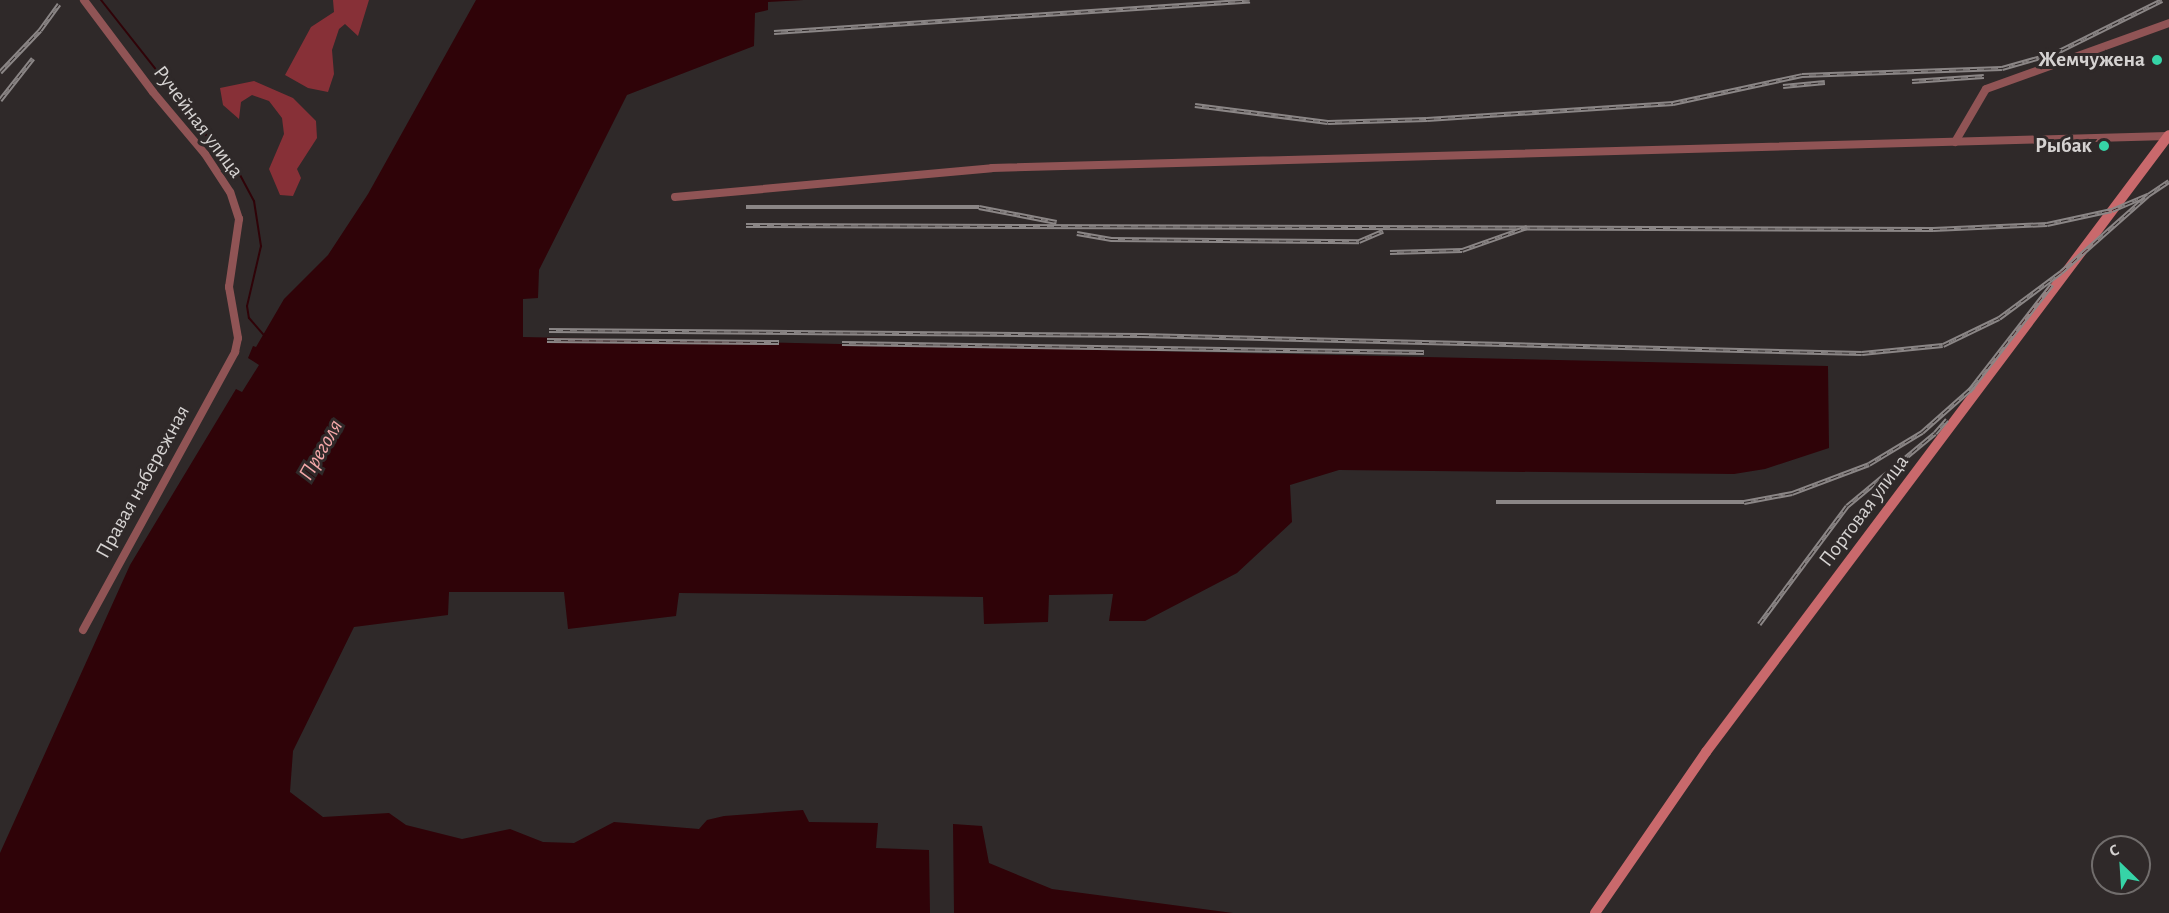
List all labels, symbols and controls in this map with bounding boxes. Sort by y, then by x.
place label: Жемчужена [2038,47,2145,73]
marker: Жемчужена [2150,53,2164,67]
street label: Ручейная улица [148,61,248,183]
place label: Рыбак [2035,133,2092,159]
marker: Рыбак [2097,139,2111,153]
street label: Правая набережная [90,401,196,563]
water label: Преголя [293,415,349,485]
street label: Портовая улица [1814,450,1914,572]
north arrow [2091,835,2151,895]
text: С [2107,841,2122,860]

